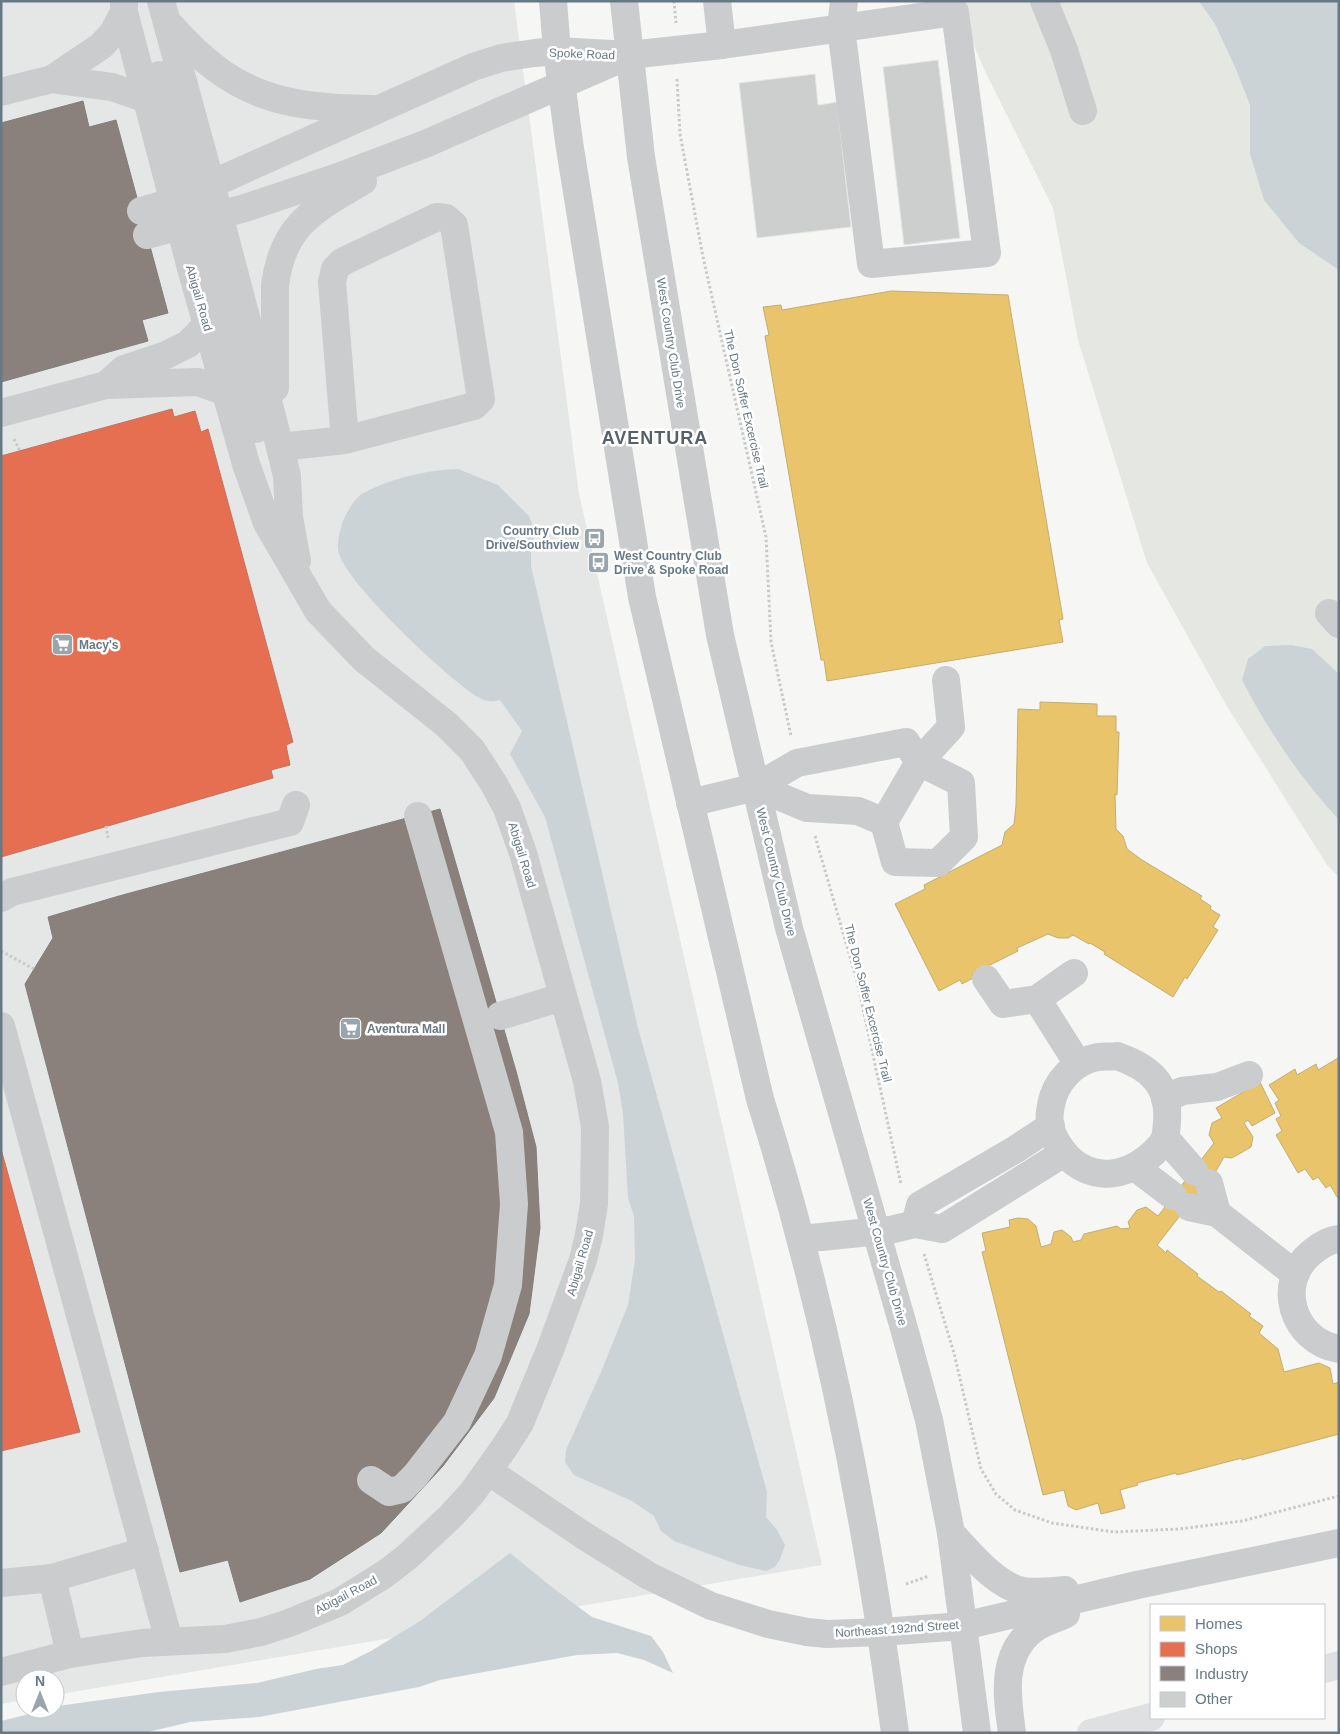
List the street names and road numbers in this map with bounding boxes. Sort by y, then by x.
street label: Spoke Road [549,46,615,62]
street label: Abigail Road [183,263,215,333]
street label: West Country Club Drive [654,277,688,410]
street label: The Don Soffer Excercise Trail [721,328,771,490]
street label: West Country Club Drive [753,806,799,938]
street label: Abigail Road [505,820,539,890]
street label: The Don Soffer Excercise Trail [842,922,894,1084]
street label: West Country Club Drive [860,1197,910,1328]
street label: Abigail Road [564,1228,596,1298]
street label: Abigail Road [313,1573,379,1617]
street label: Northeast 192nd Street [835,1618,960,1640]

